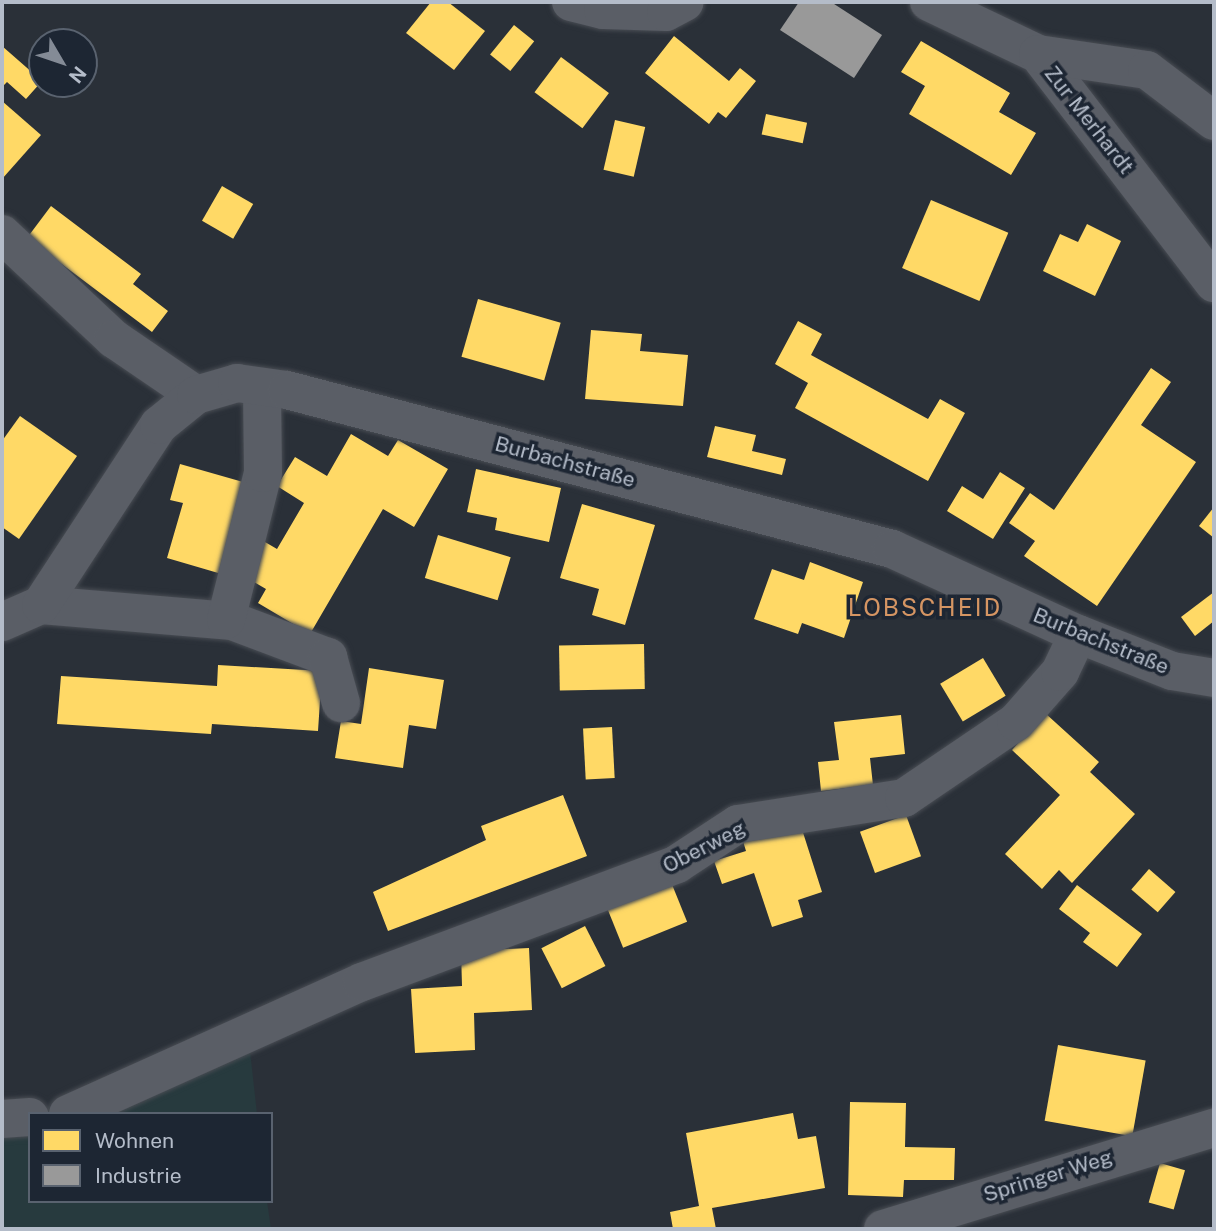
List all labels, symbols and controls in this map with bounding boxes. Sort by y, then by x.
north arrow [28,28,98,98]
street label: Zur Merhardt [1039,61,1139,179]
text: N [65,62,91,88]
street label: Burbachstraße [492,431,638,493]
district label: LOBSCHEID [849,594,1001,622]
street label: Burbachstraße [1029,602,1173,680]
street label: Oberweg [659,816,749,878]
legend [28,1112,273,1203]
text: Wohnen [95,1128,174,1153]
street label: Springer Weg [980,1144,1116,1208]
text: Industrie [95,1163,182,1188]

